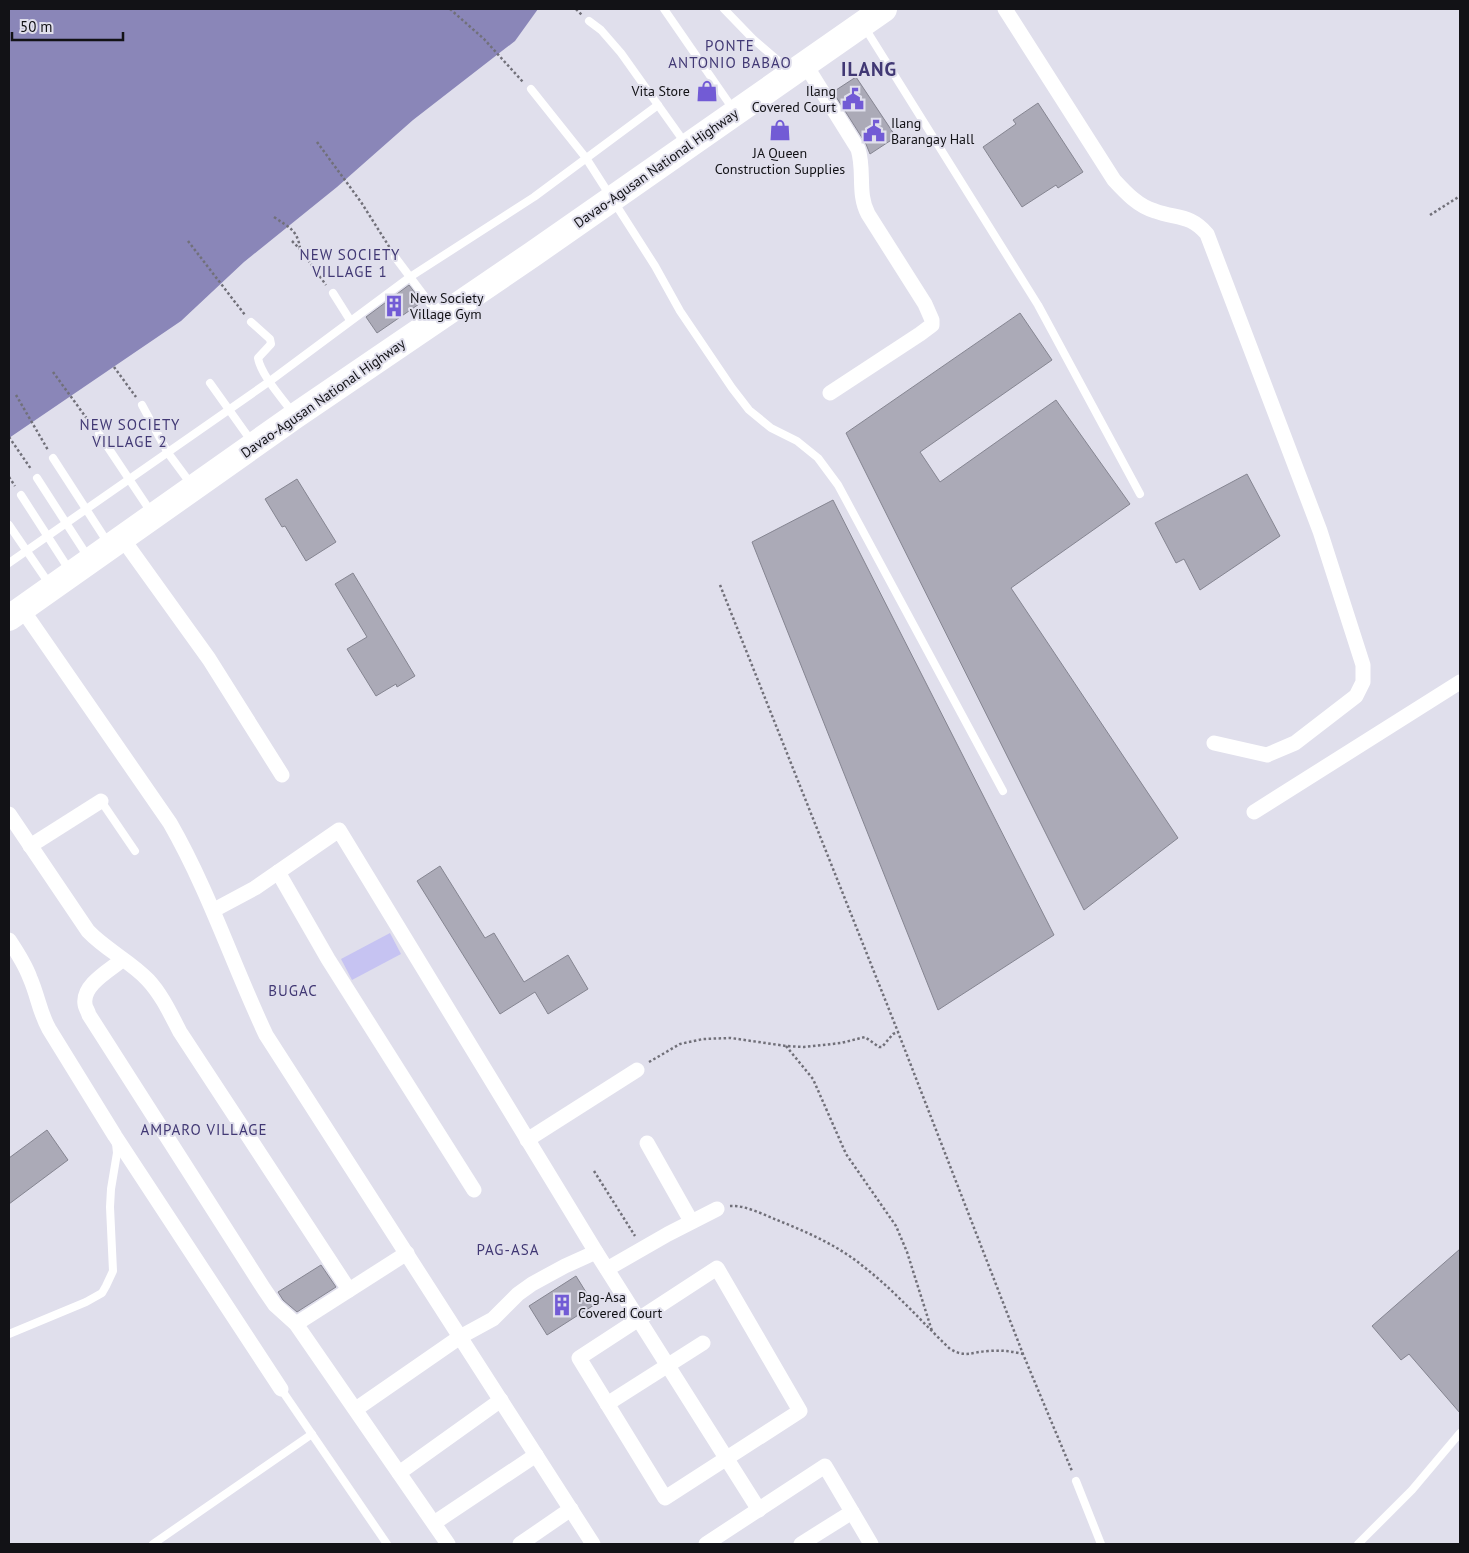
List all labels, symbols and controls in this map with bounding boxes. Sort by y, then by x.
scale bar [12,10,124,42]
text: 50 m [20,17,53,36]
district label: PONTE ANTONIO BABAO [668,36,792,72]
district label: ILANG [841,57,897,81]
shop icon: Vita Store [694,78,720,104]
place label: Vita Store [630,82,690,100]
place label: Ilang Covered Court [752,82,836,116]
public building icon: Ilang Covered Court [840,86,866,112]
street label: Davao-Agusan National Highway [570,104,742,232]
place label: Ilang Barangay Hall [891,114,974,148]
shop icon: JA Queen Construction Supplies [767,117,793,143]
public building icon: Ilang Barangay Hall [861,118,887,144]
place label: JA Queen Construction Supplies [715,144,845,178]
district label: NEW SOCIETY VILLAGE 1 [300,245,400,281]
place label: New Society Village Gym [409,289,484,323]
building icon: New Society Village Gym [381,293,407,319]
street label: Davao-Agusan National Highway [237,334,409,462]
district label: NEW SOCIETY VILLAGE 2 [80,415,180,451]
district label: BUGAC [268,981,318,1000]
district label: AMPARO VILLAGE [140,1120,268,1139]
district label: PAG-ASA [477,1240,539,1259]
place label: Pag-Asa Covered Court [578,1288,662,1322]
building icon: Pag-Asa Covered Court [549,1292,575,1318]

